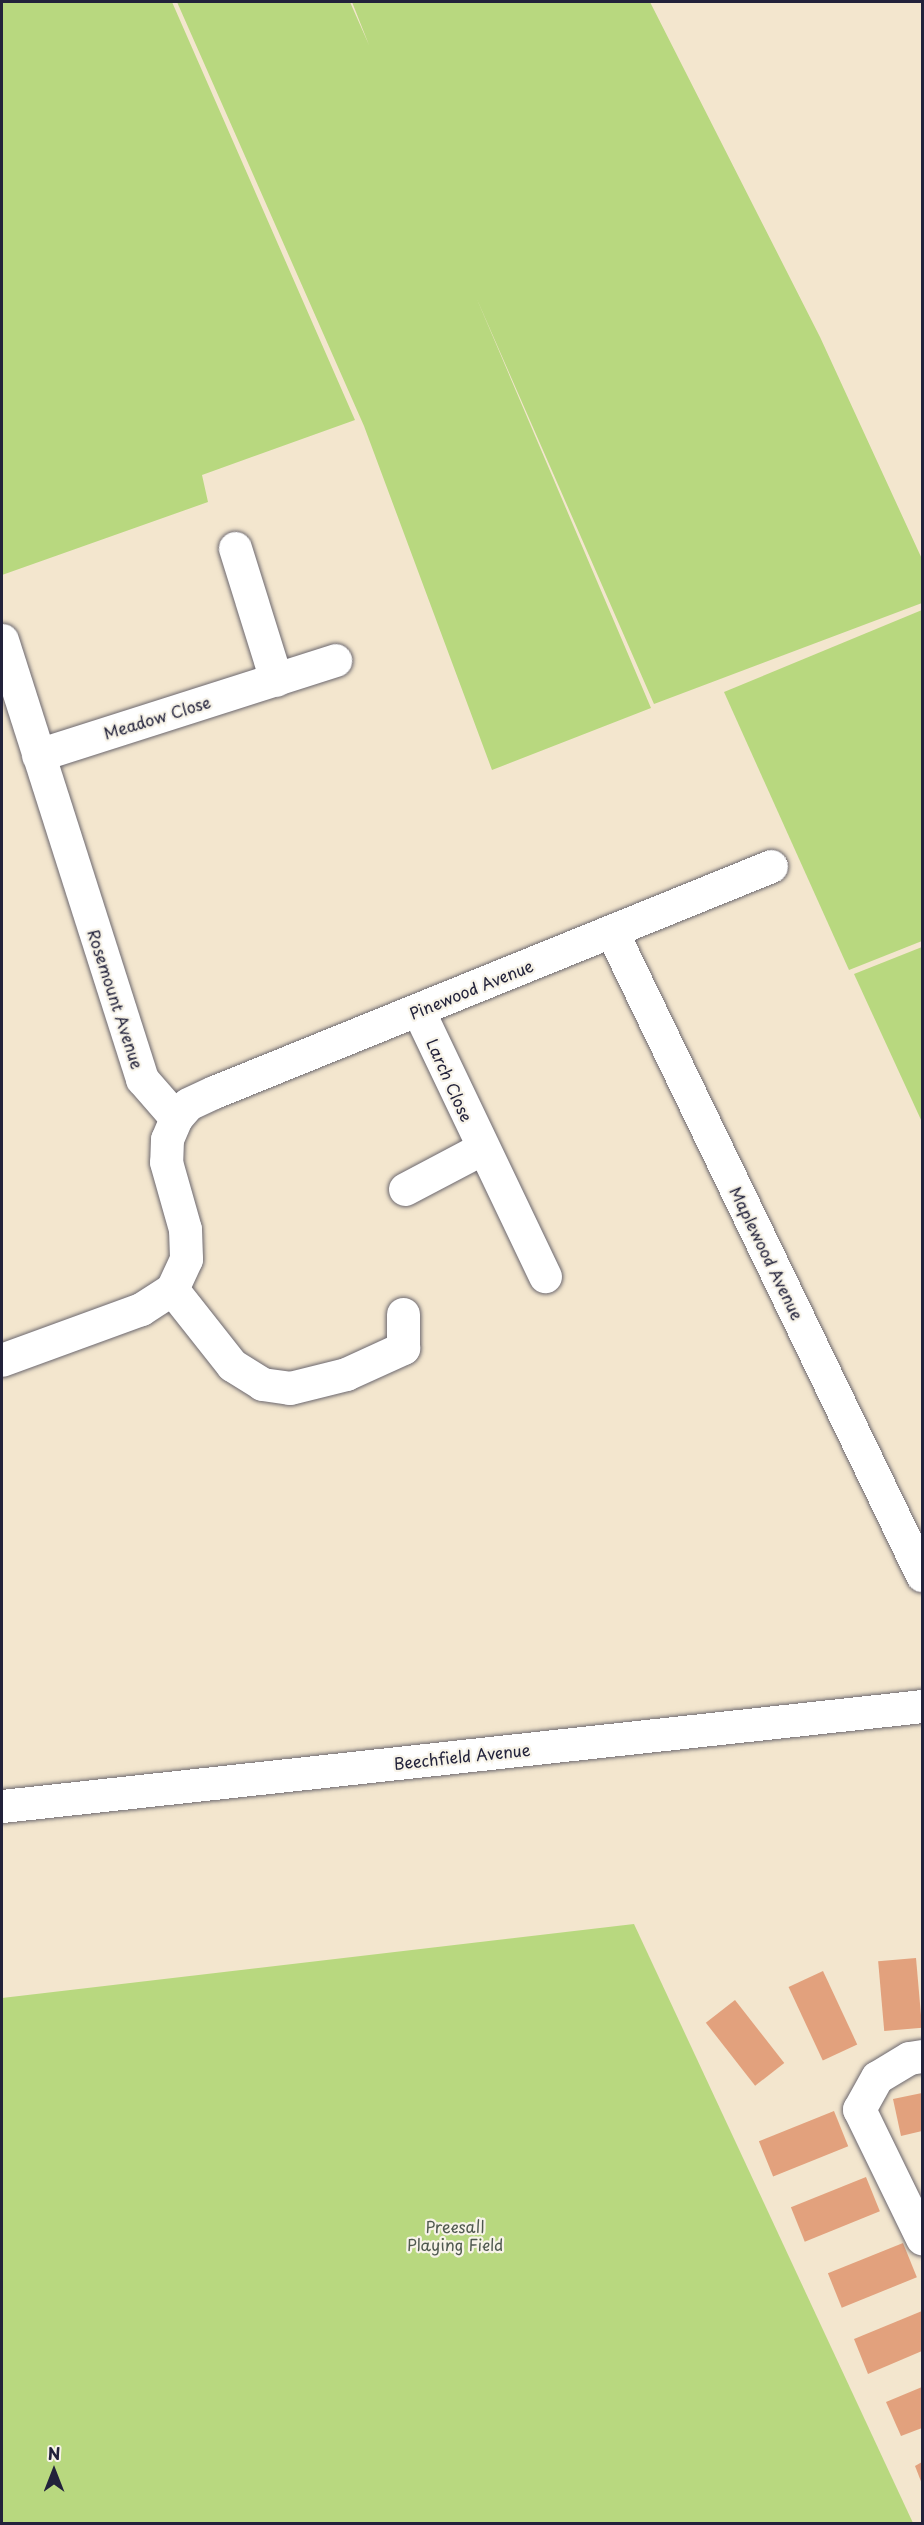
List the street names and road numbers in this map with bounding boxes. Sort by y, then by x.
street label: Meadow Close [101,692,213,742]
street label: Rosemount Avenue [85,927,147,1071]
street label: Pinewood Avenue [406,955,536,1023]
street label: Larch Close [423,1035,477,1125]
street label: Maplewood Avenue [726,1183,808,1323]
street label: Beechfield Avenue [393,1739,531,1773]

